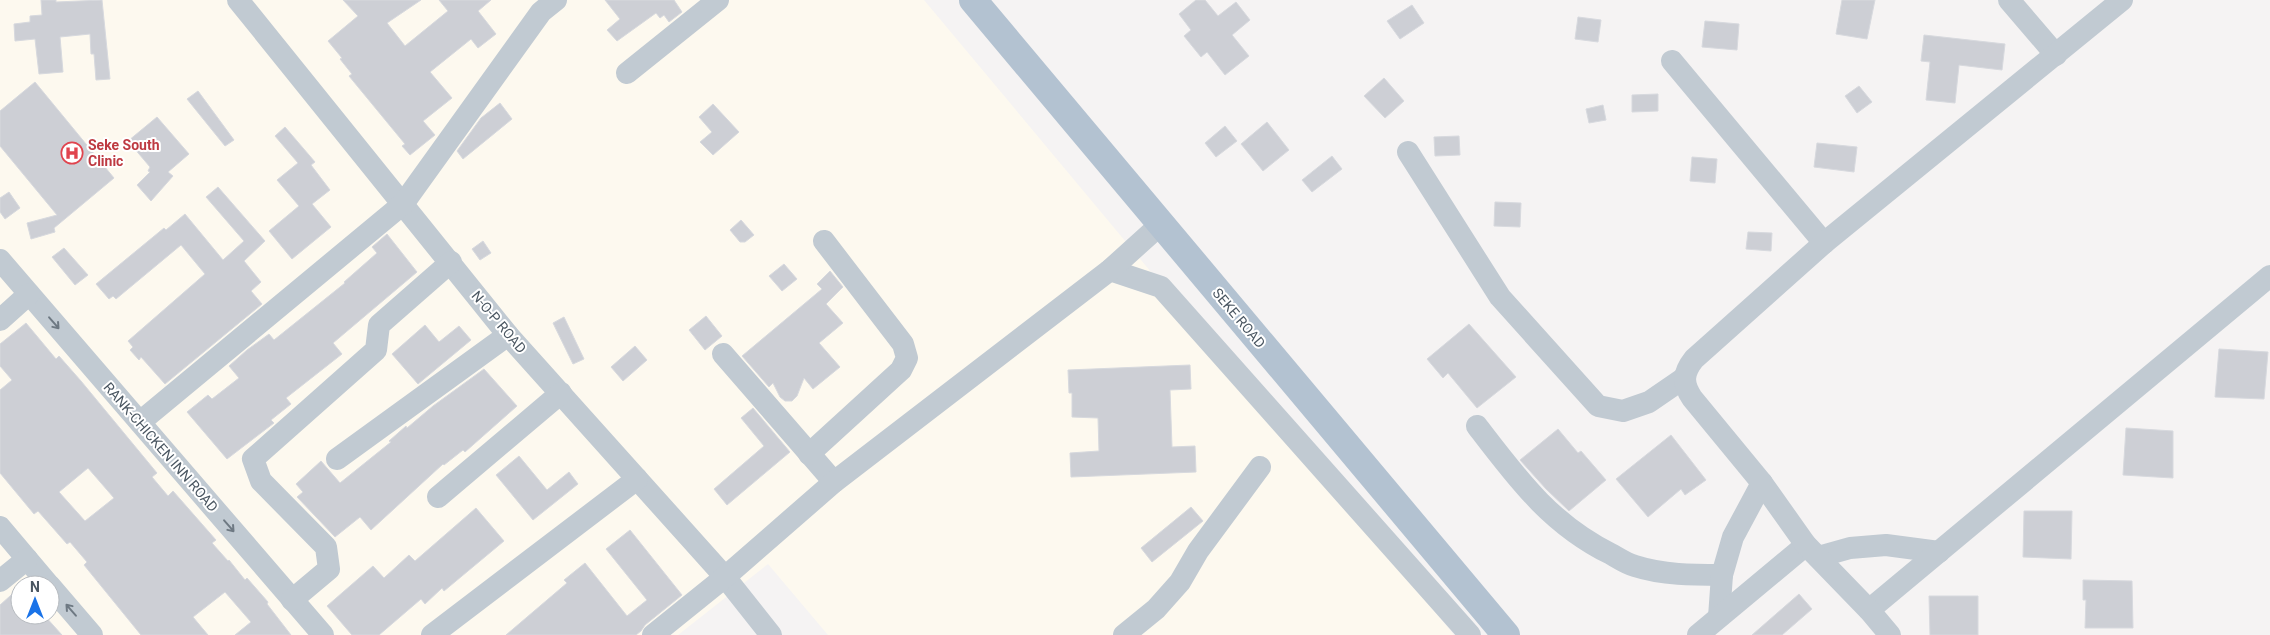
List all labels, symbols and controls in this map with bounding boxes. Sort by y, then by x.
place label: Seke South Clinic [88,137,160,169]
hospital icon: Seke South Clinic [60,141,84,165]
street label: SEKE ROAD [1209,285,1269,351]
street label: N-O-P ROAD [468,288,530,356]
one-way arrow [49,317,60,330]
street label: RANK-CHICKEN INN ROAD [101,379,221,515]
one-way arrow [223,519,234,532]
north arrow [10,575,60,625]
text: N [30,579,40,595]
one-way arrow [65,604,77,617]

